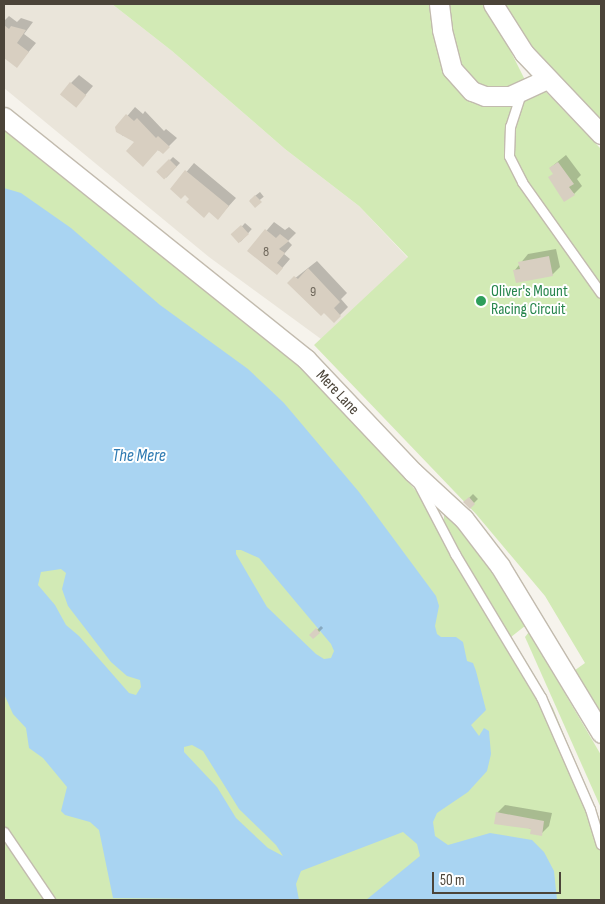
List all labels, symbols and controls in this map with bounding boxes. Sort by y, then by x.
house number: 8 [263,244,269,260]
place label: Oliver's Mount Racing Circuit [491,282,568,320]
house number: 9 [310,284,316,300]
marker: Oliver's Mount Racing Circuit [475,295,487,307]
street label: Mere Lane [311,366,363,420]
water label: The Mere [112,445,166,467]
scale bar [435,862,564,894]
text: 50 m [440,871,465,890]

